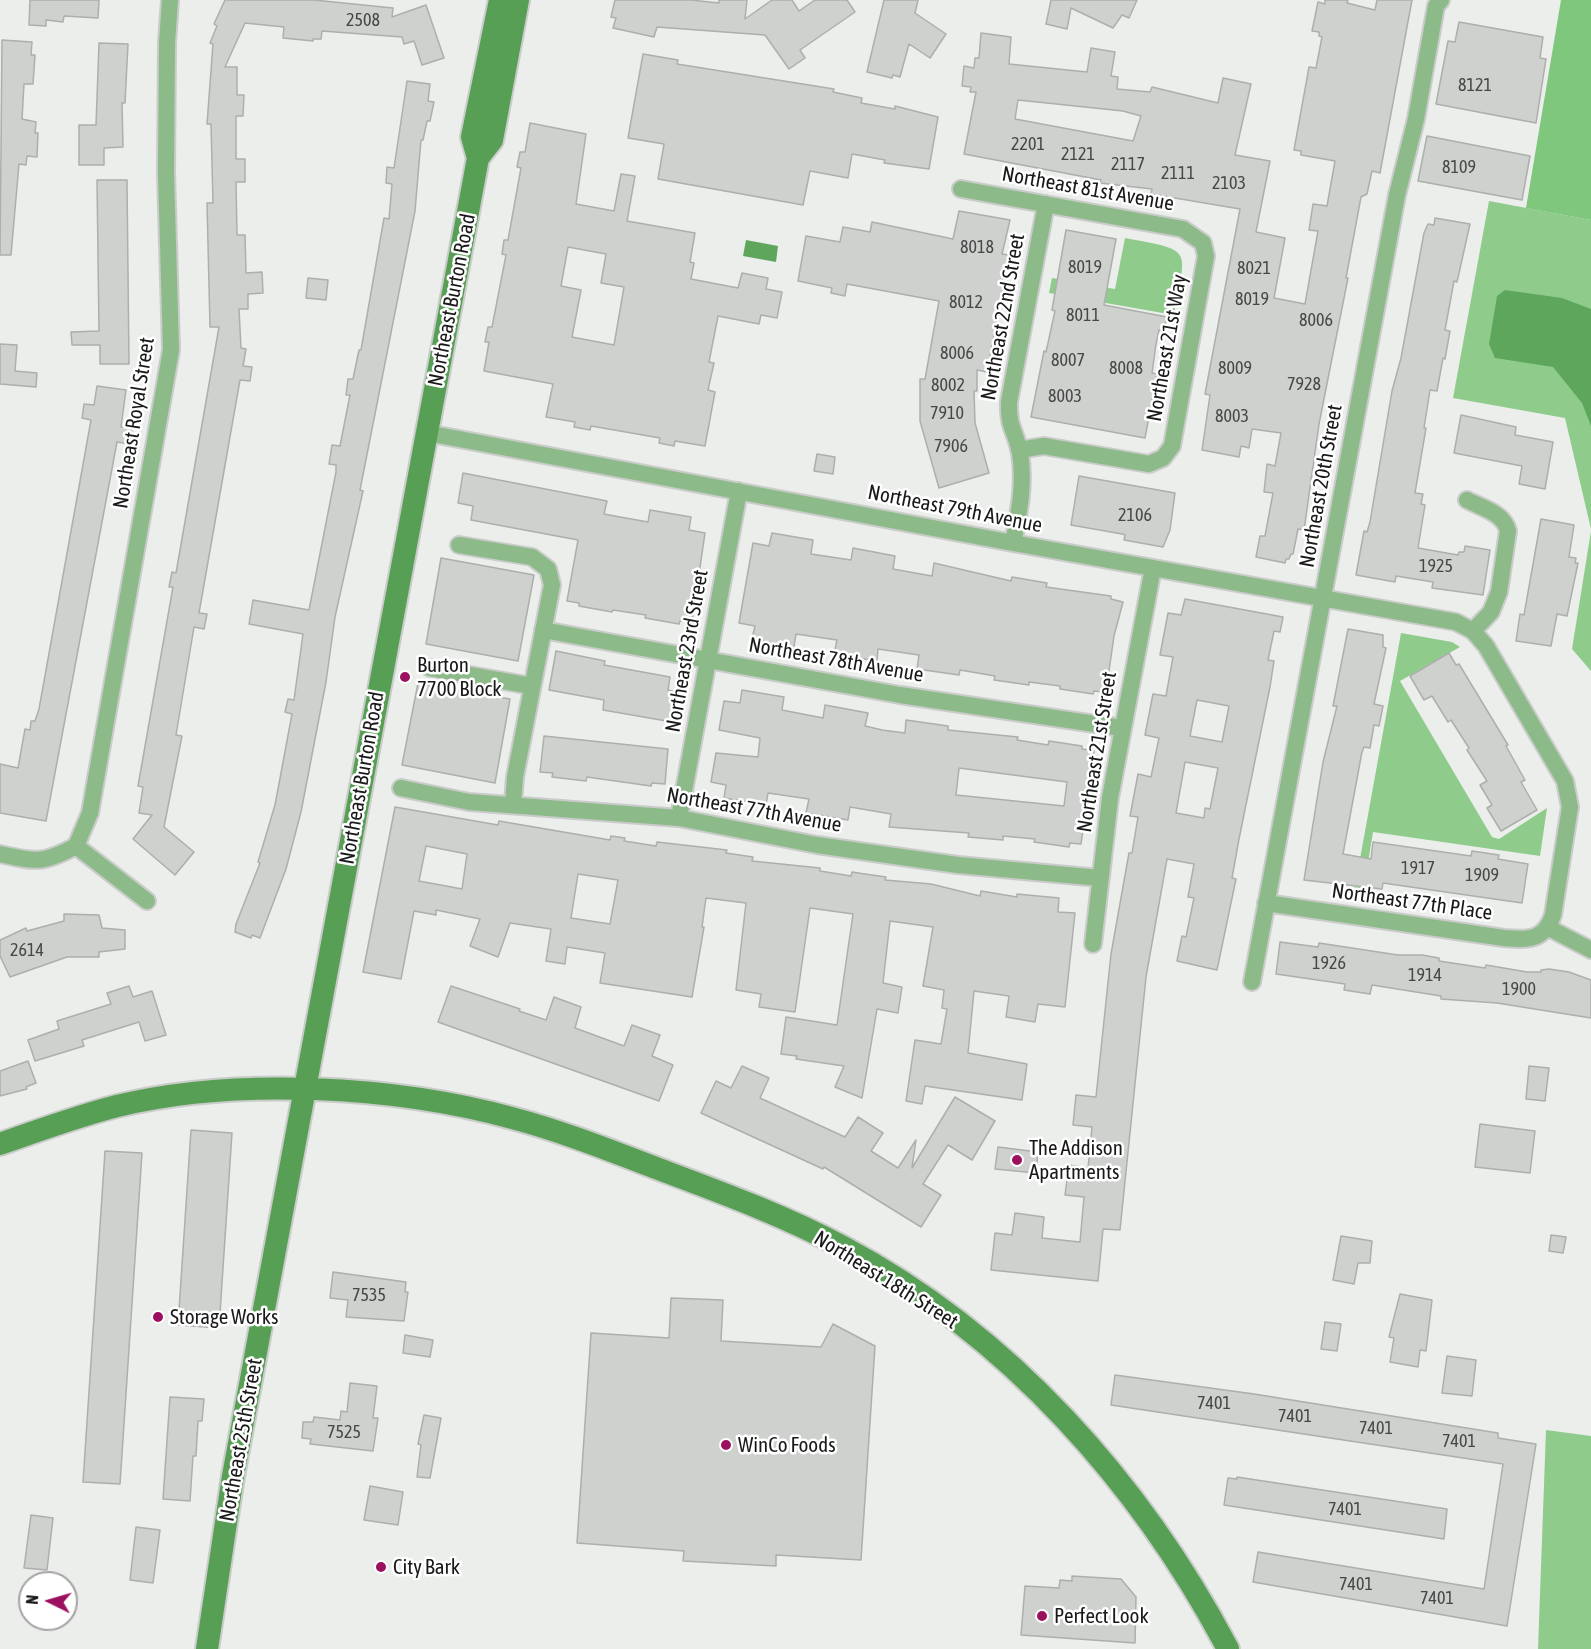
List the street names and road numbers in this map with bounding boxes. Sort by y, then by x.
street label: Northeast 81st Avenue [1000,161,1176,217]
street label: Northeast Burton Road [423,212,481,388]
street label: Northeast 22nd Street [976,232,1030,402]
street label: Northeast 21st Way [1142,272,1192,424]
street label: Northeast Royal Street [108,336,160,510]
street label: Northeast 20th Street [1294,403,1348,569]
street label: Northeast 79th Avenue [866,480,1044,538]
street label: Northeast 23rd Street [660,568,714,734]
street label: Northeast 78th Avenue [747,632,925,688]
street label: Northeast 21st Street [1072,670,1122,834]
street label: Northeast Burton Road [334,690,390,866]
street label: Northeast 77th Avenue [665,782,843,838]
street label: Northeast 77th Place [1330,878,1494,926]
street label: Northeast 18th Street [809,1226,963,1334]
street label: Northeast 25th Street [214,1357,268,1523]

